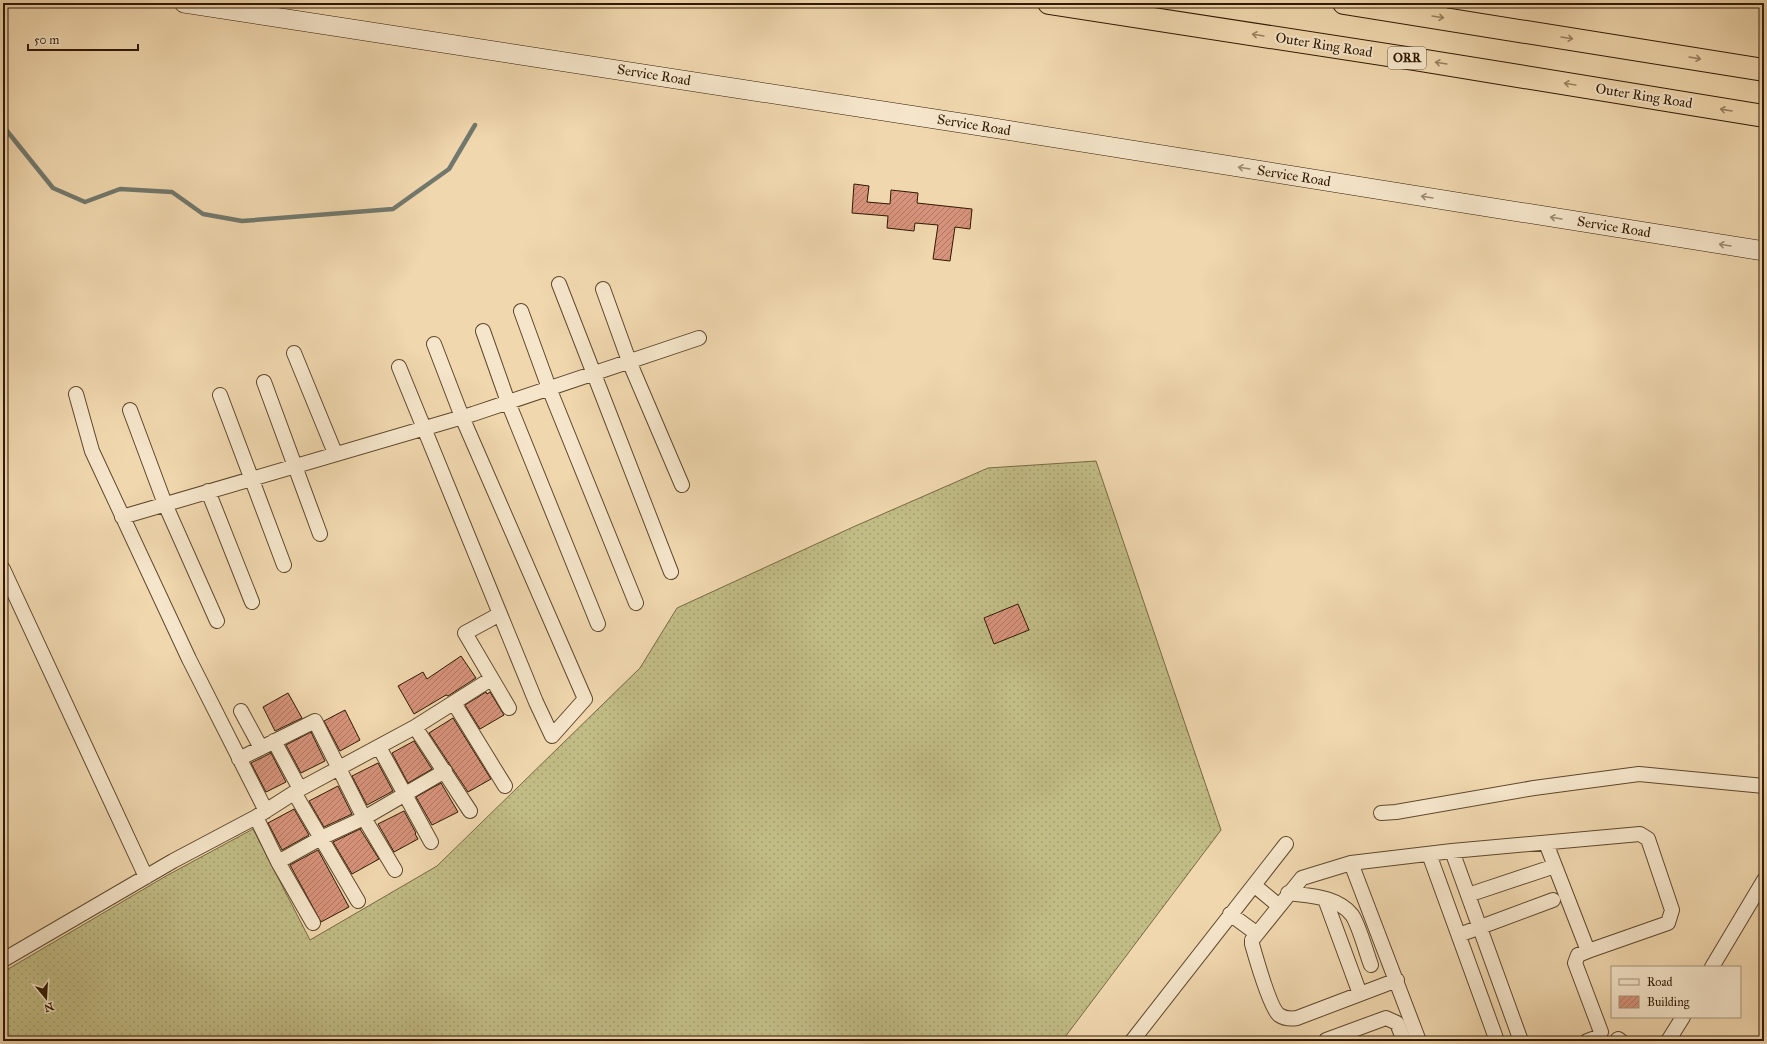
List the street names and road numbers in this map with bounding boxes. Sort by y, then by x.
street label: Outer Ring Road [1274,29,1374,61]
road number: ORR [1388,47,1426,69]
street label: Service Road [616,61,692,89]
street label: Outer Ring Road [1594,80,1694,112]
street label: Service Road [936,111,1012,139]
street label: Service Road [1256,162,1332,190]
street label: Service Road [1576,213,1652,241]

